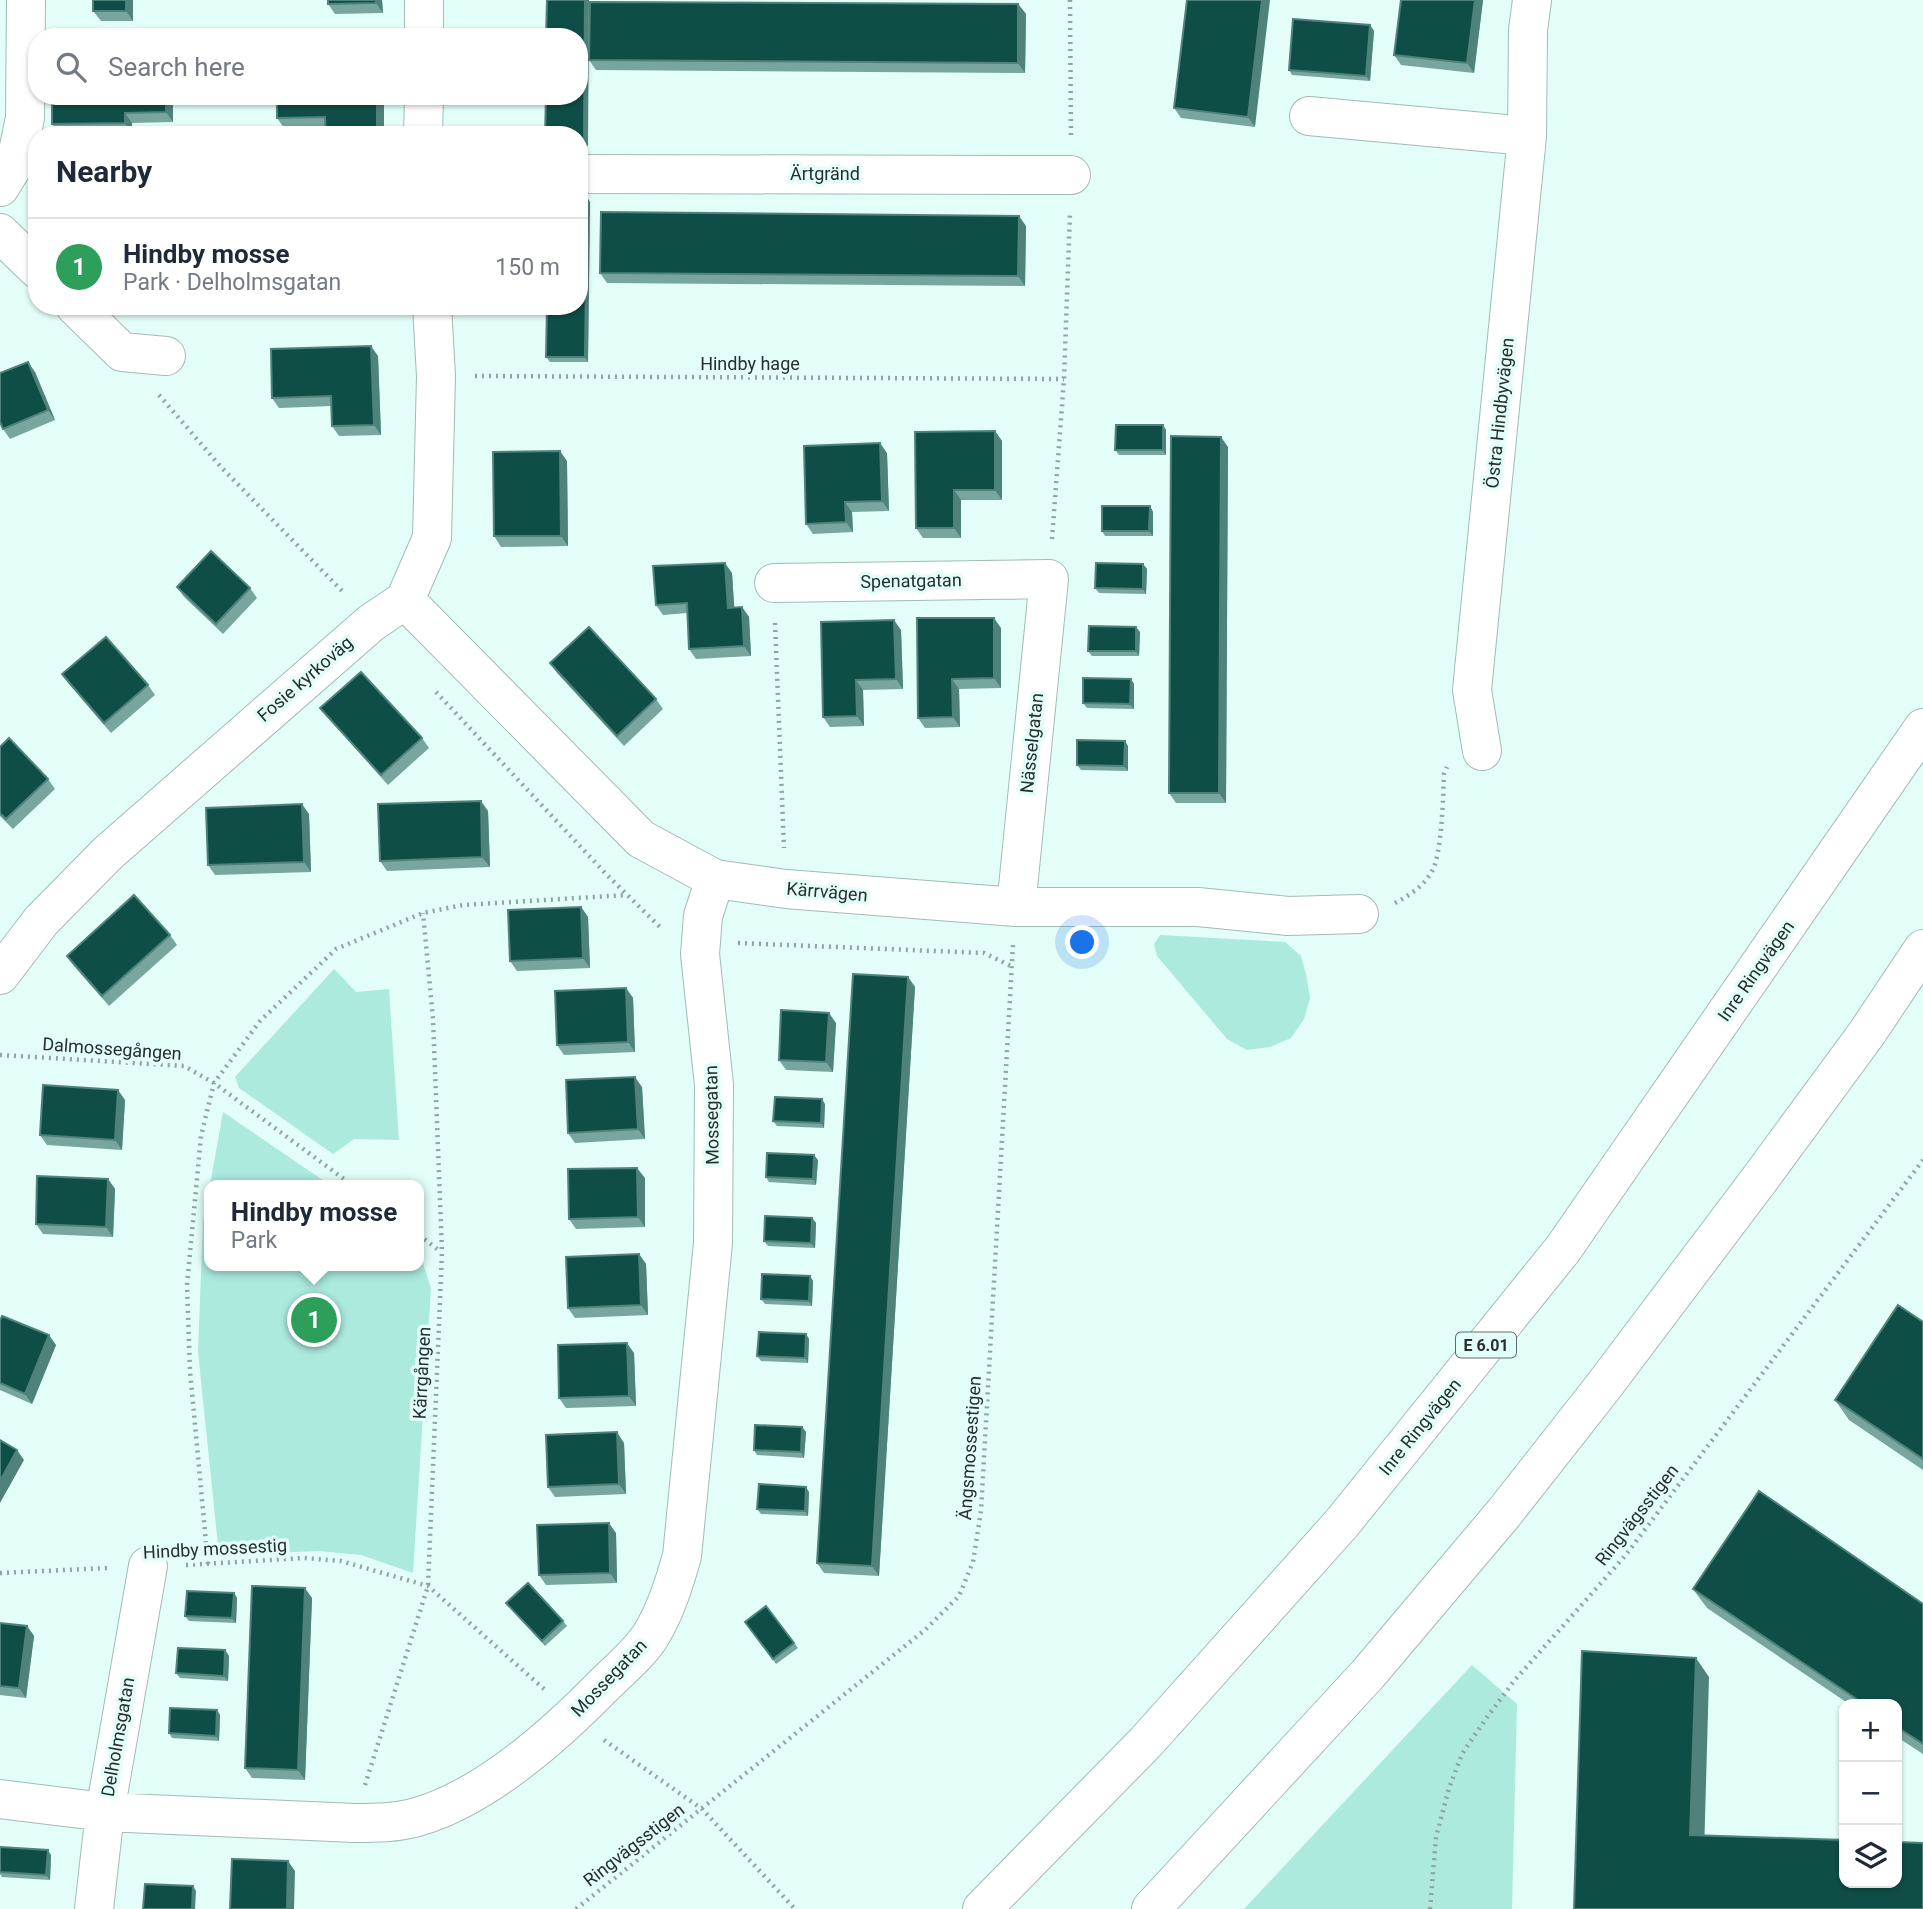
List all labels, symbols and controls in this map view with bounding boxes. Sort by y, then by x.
search box [28,28,588,105]
icon: search [52,48,90,86]
text: Search here [108,52,245,82]
text: Nearby [56,154,152,189]
street label: Ärtgränd [790,163,860,184]
text: Hindby mosse [123,239,289,269]
text: 1 [72,254,86,281]
text: 150 m [495,254,560,281]
text: Park · Delholmsgatan [123,269,341,296]
street label: Östra Hindbyvägen [1481,337,1518,489]
street label: Hindby hage [700,353,800,374]
street label: Spenatgatan [860,569,962,592]
street label: Fosie kyrkoväg [253,632,357,726]
street label: Nässelgatan [1016,692,1047,794]
street label: Kärrvägen [786,877,869,906]
street label: Inre Ringvägen [1713,916,1798,1025]
your location [1065,925,1099,959]
street label: Dalmossegången [42,1033,182,1064]
street label: Mossegatan [700,1065,723,1165]
popup [204,1180,424,1271]
text: Hindby mosse [231,1197,397,1227]
text: Park [231,1227,277,1254]
pin: 1 [291,1294,337,1346]
street label: Kärrgången [409,1326,434,1420]
road number: E 6.01 [1456,1332,1516,1358]
street label: Inre Ringvägen [1374,1374,1465,1479]
street label: Ängsmossestigen [954,1375,985,1521]
street label: Ringvägsstigen [1591,1460,1683,1569]
street label: Hindby mossestig [142,1534,287,1563]
street label: Mossegatan [566,1635,651,1721]
street label: Delholmsgatan [97,1676,138,1798]
map controls [1839,1699,1902,1888]
button: + [1839,1699,1902,1762]
button: − [1839,1762,1902,1825]
street label: Ringvägsstigen [579,1799,688,1891]
button: layers [1839,1825,1902,1888]

